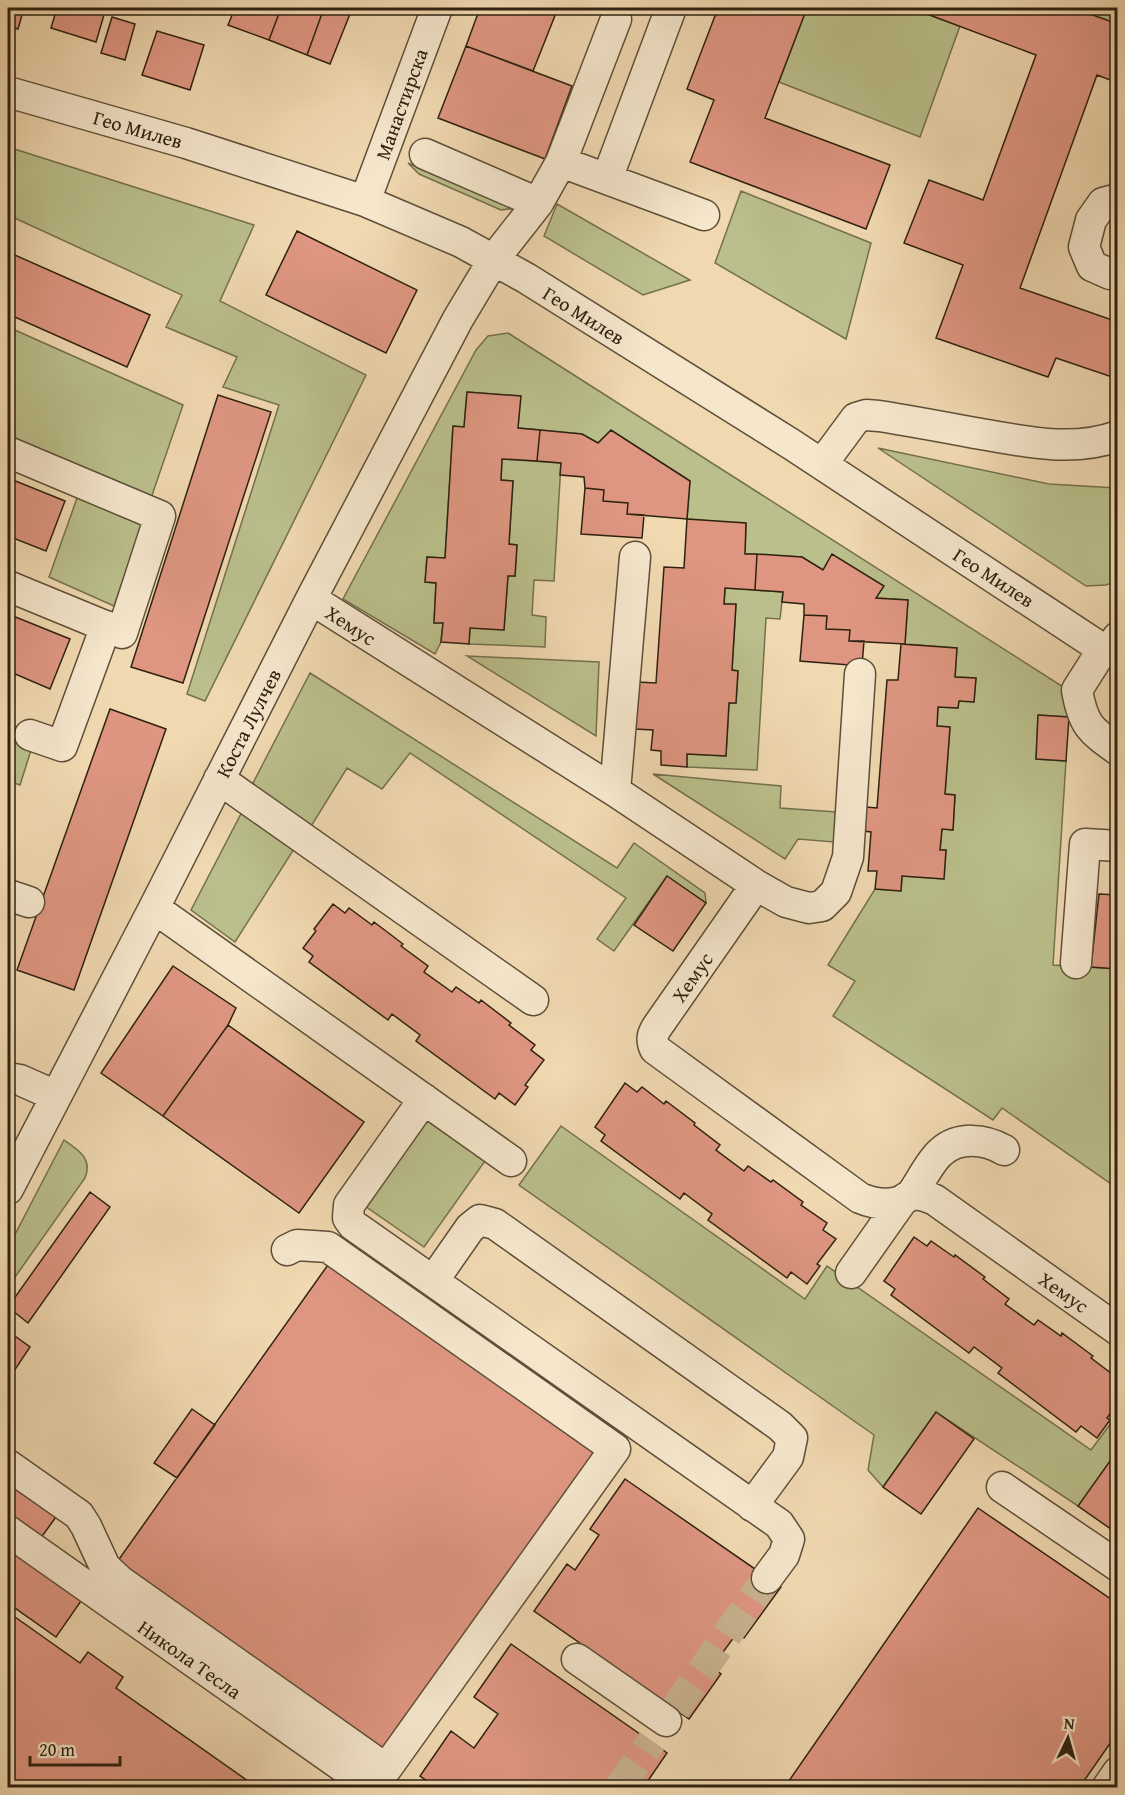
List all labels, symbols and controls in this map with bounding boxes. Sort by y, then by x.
street label: Манастирска [367,44,435,164]
street label: Гео Милев [90,102,186,156]
street label: Гео Милев [538,278,630,352]
street label: Гео Милев [948,540,1040,614]
street label: Хемус [320,598,382,652]
street label: Коста Лулчев [208,664,288,782]
street label: Хемус [664,946,720,1008]
street label: Хемус [1033,1264,1095,1320]
street label: Никола Тесла [132,1612,248,1706]
north arrow [1038,1708,1098,1768]
text: N [1063,1711,1076,1736]
scale bar [30,1729,120,1767]
text: 20 m [39,1736,75,1763]

